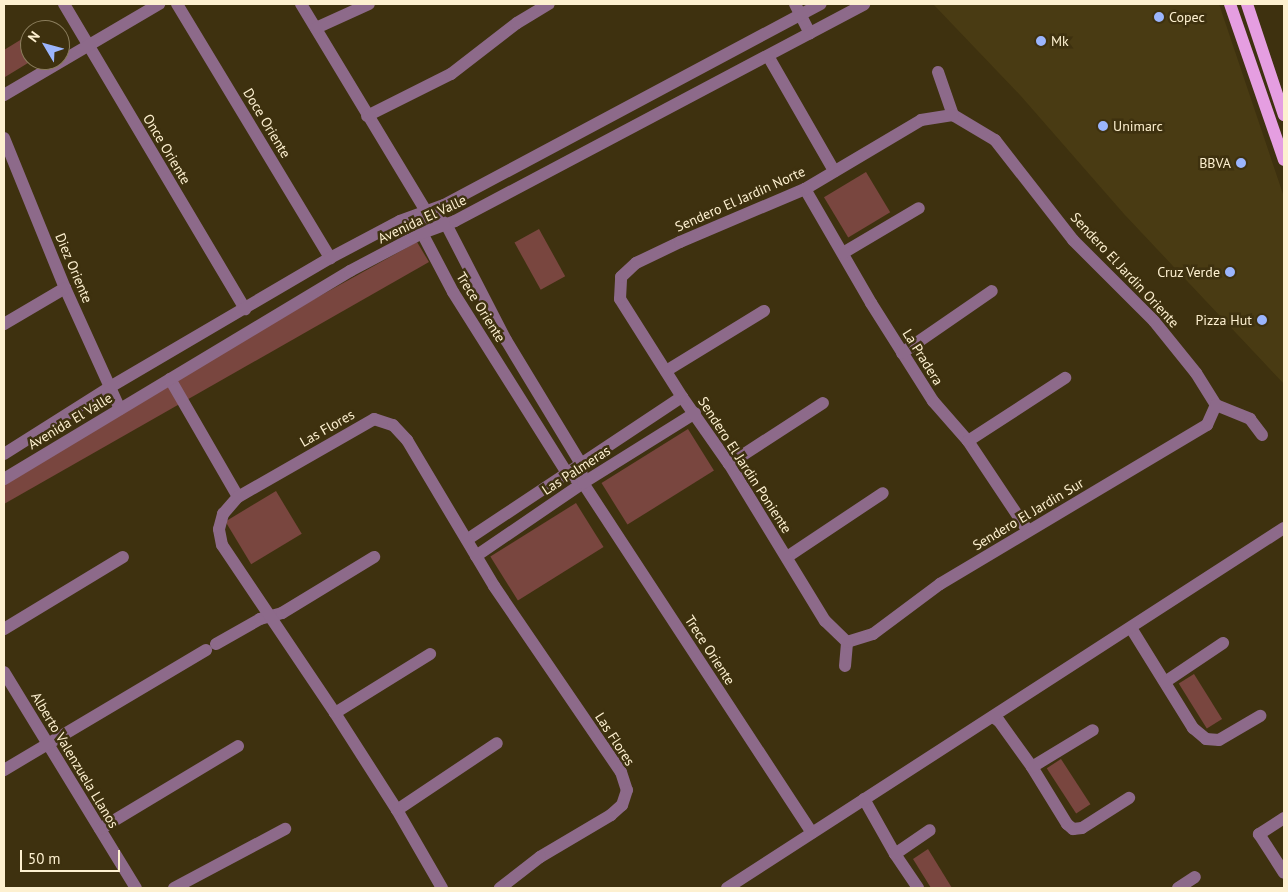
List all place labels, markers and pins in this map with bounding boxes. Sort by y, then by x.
place label: Copec [1169,9,1205,25]
marker: Copec [1153,11,1165,23]
place label: Mk [1051,33,1069,49]
marker: Mk [1035,35,1047,47]
place label: Unimarc [1113,118,1163,134]
marker: Unimarc [1097,120,1109,132]
place label: BBVA [1199,155,1231,171]
marker: BBVA [1235,157,1247,169]
place label: Cruz Verde [1156,264,1220,280]
marker: Cruz Verde [1224,266,1236,278]
place label: Pizza Hut [1196,312,1252,328]
marker: Pizza Hut [1256,314,1268,326]

